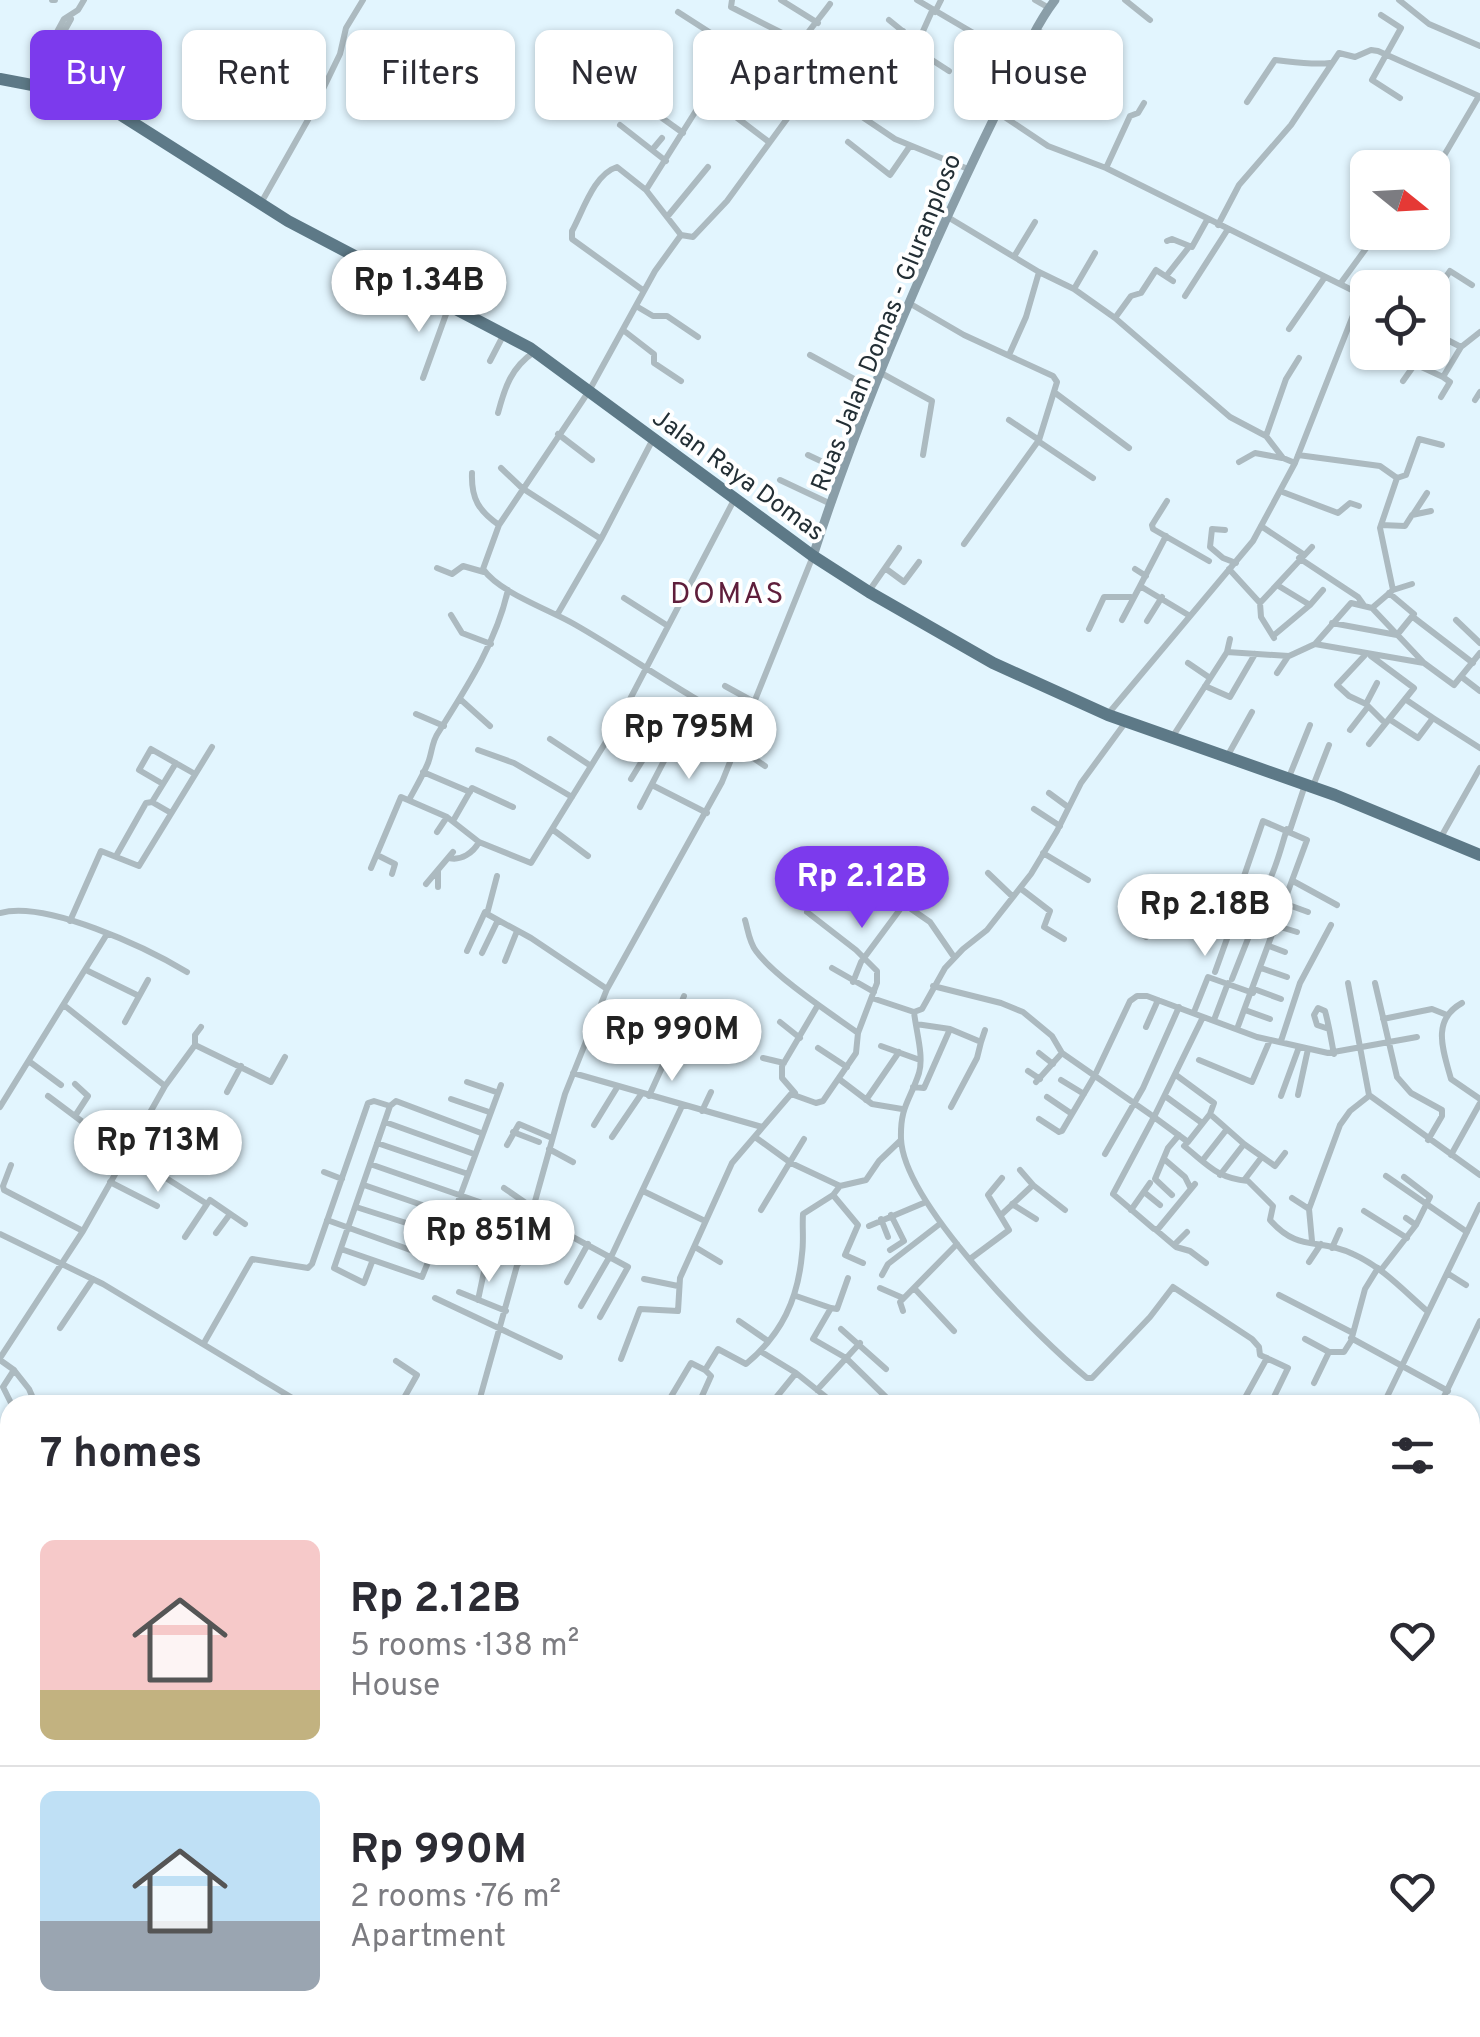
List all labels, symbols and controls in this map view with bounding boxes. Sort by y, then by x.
chip: Buy [30,30,162,120]
chip: Rent [182,30,326,120]
chip: Filters [346,30,515,120]
chip: New [535,30,673,120]
chip: Apartment [693,30,934,120]
chip: House [954,30,1123,120]
street label: Ruas Jalan Domas - Gluranploso [805,150,970,497]
north arrow [1350,150,1450,250]
map controls [1350,150,1450,370]
pin: Rp 1.34B [316,250,522,335]
text: Rp 1.34B [353,262,485,302]
button: locate [1350,270,1450,370]
street label: Jalan Raya Domas [645,403,829,550]
district label: DOMAS [670,577,786,614]
pin: Rp 795M [597,697,781,782]
text: Rp 795M [624,709,754,749]
pin: Rp 2.12B [759,846,965,931]
text: Rp 2.12B [797,858,927,898]
pin: Rp 2.18B [1102,874,1308,959]
text: Rp 2.18B [1140,886,1270,926]
pin: Rp 990M [580,999,764,1084]
text: Rp 990M [605,1011,739,1051]
pin: Rp 713M [66,1110,250,1195]
text: Rp 713M [96,1122,220,1162]
pin: Rp 851M [397,1200,581,1285]
text: Rp 851M [426,1212,552,1252]
icon: filters [1385,1428,1440,1483]
text: 7 homes [40,1429,202,1482]
text: Rp 2.12B [350,1574,521,1627]
icon: home [120,1580,240,1700]
icon: heart [1385,1613,1440,1668]
text: 5 rooms · 138 m² [350,1627,579,1667]
text: House [350,1667,440,1707]
text: Rp 990M [350,1825,527,1878]
icon: home [120,1831,240,1951]
icon: heart [1385,1864,1440,1919]
text: 2 rooms · 76 m² [350,1878,561,1918]
text: Apartment [350,1918,506,1958]

